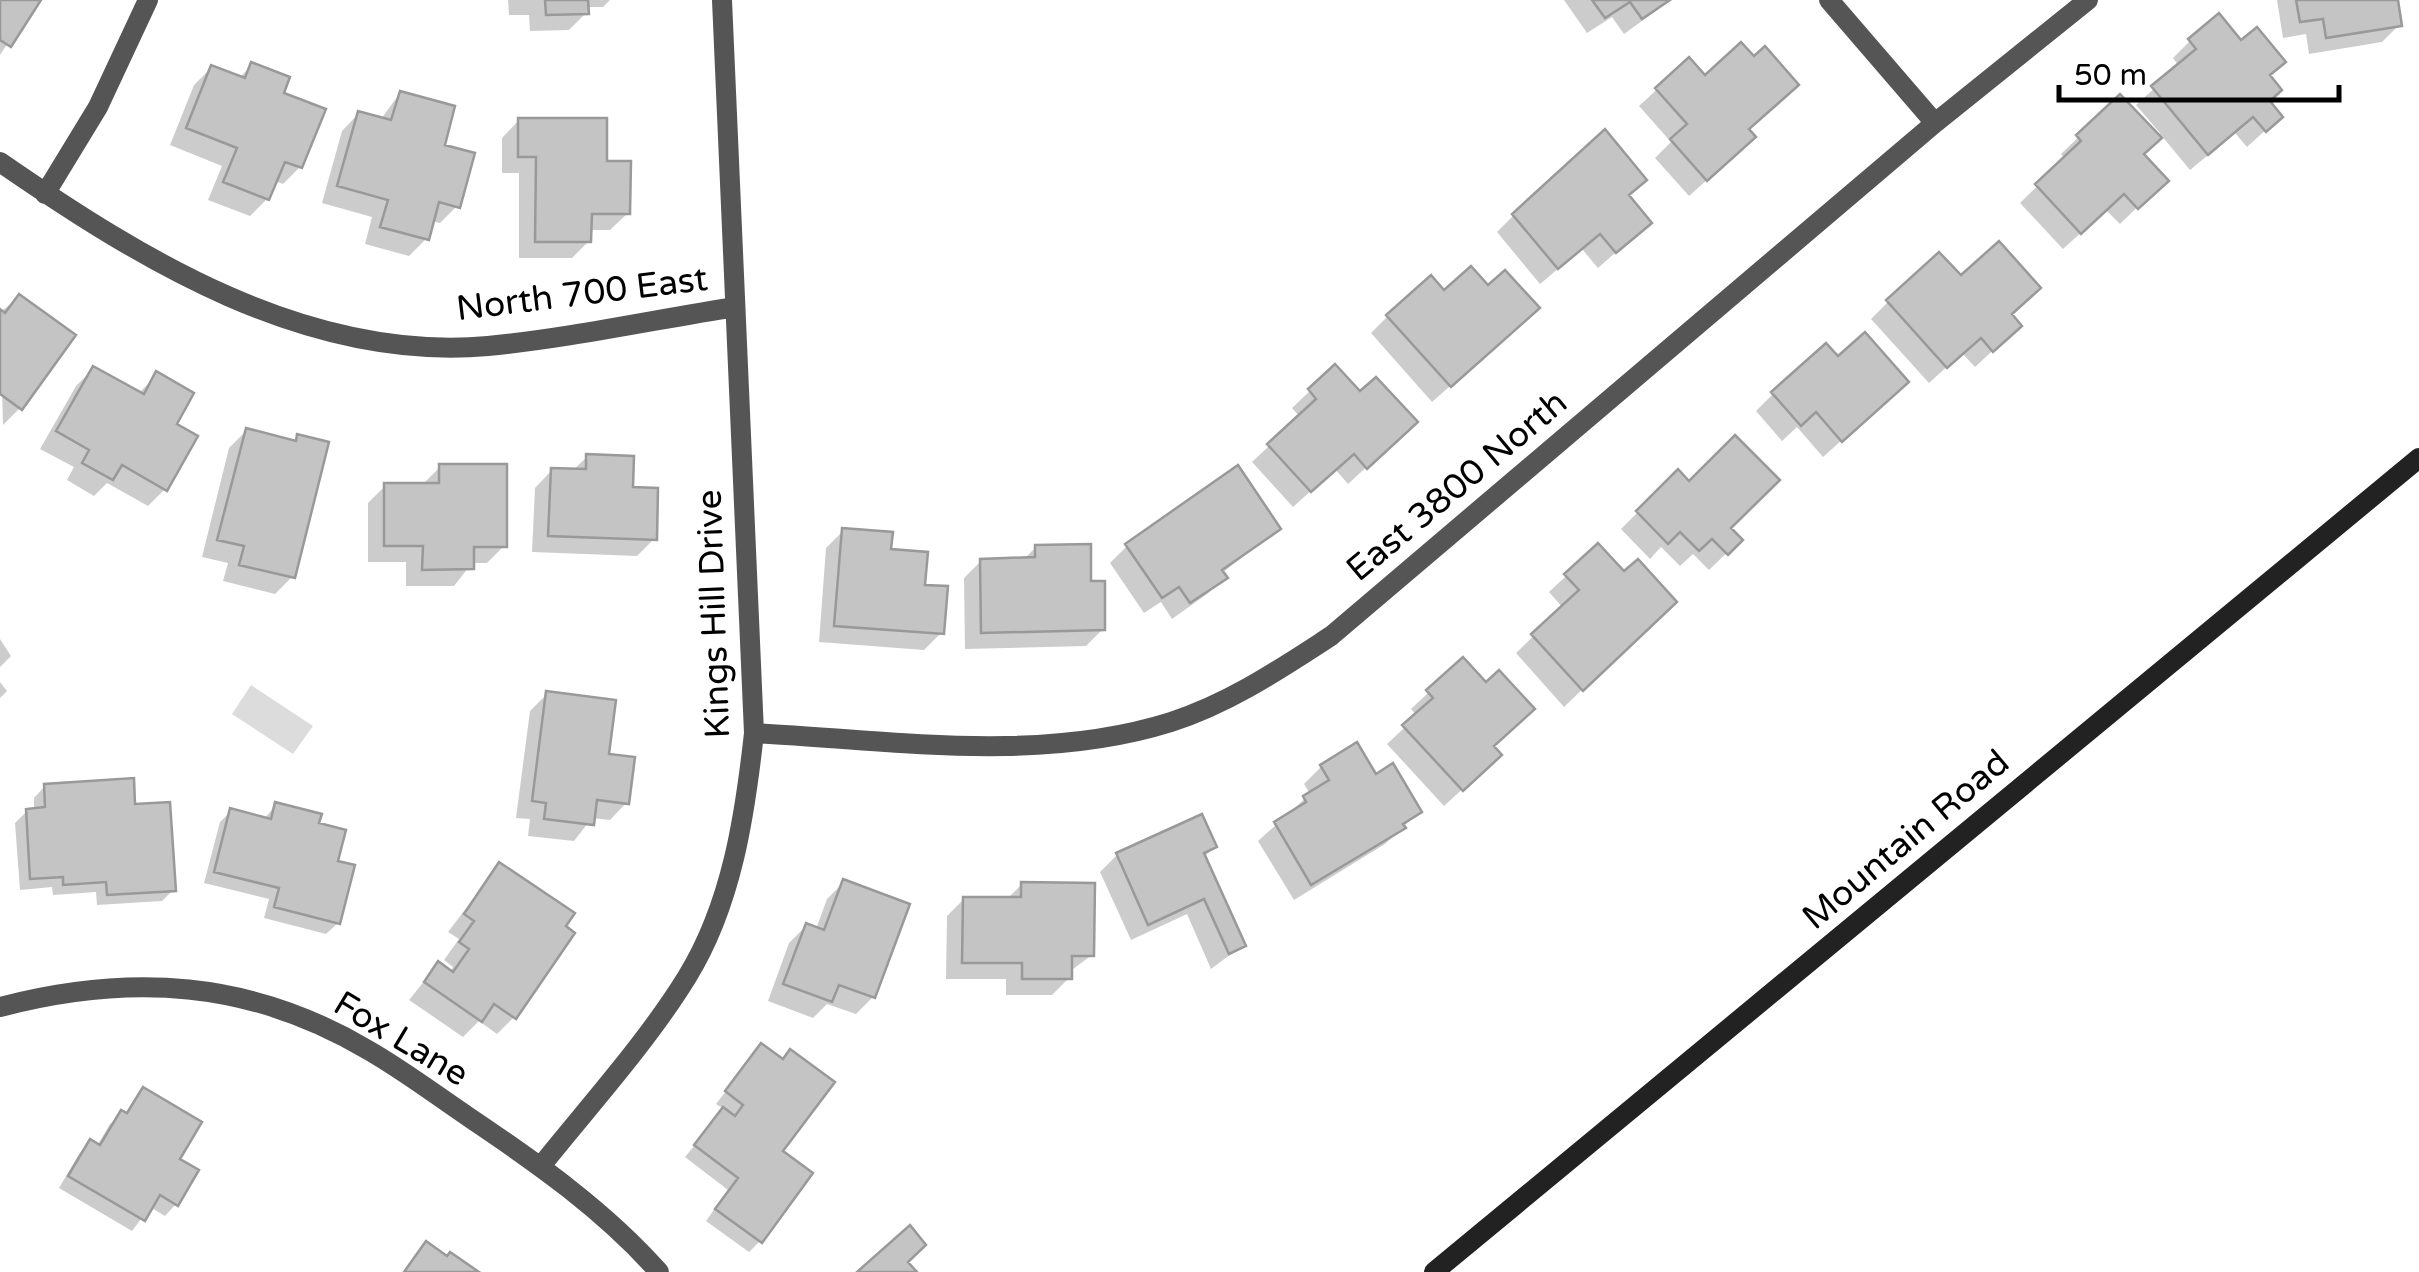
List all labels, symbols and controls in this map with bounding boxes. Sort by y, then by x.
scale bar [2059,40,2339,102]
text: 50 m [2074,57,2147,94]
street label: North 700 East [454,258,710,330]
street label: East 3800 North [1338,382,1576,590]
street label: Kings Hill Drive [689,489,739,739]
street label: Mountain Road [1794,741,2018,939]
street label: Fox Lane [326,982,476,1096]

